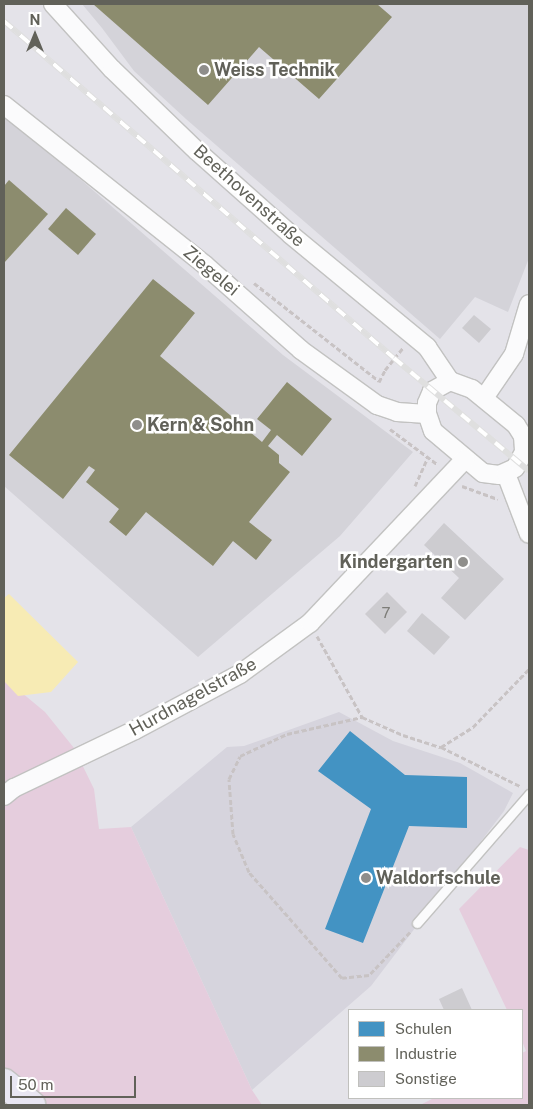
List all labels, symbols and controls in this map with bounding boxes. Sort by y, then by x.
north arrow [10,10,60,60]
text: N [30,12,40,28]
place label: Weiss Technik [214,59,335,81]
marker: Weiss Technik [198,64,210,76]
street label: Beethovenstraße [189,140,309,252]
street label: Ziegelei [179,241,243,301]
place label: Kern & Sohn [147,414,254,436]
marker: Kern & Sohn [131,419,143,431]
place label: Kindergarten [339,551,453,573]
marker: Kindergarten [457,556,469,568]
house number: 7 [381,604,391,622]
street label: Hurdnagelstraße [126,653,260,741]
place label: Waldorfschule [376,867,501,889]
marker: Waldorfschule [360,872,372,884]
legend [348,1009,523,1099]
text: Schulen [395,1020,452,1037]
text: Industrie [395,1045,457,1062]
scale bar [12,1066,139,1098]
text: Sonstige [395,1070,457,1087]
text: 50 m [18,1076,53,1093]

